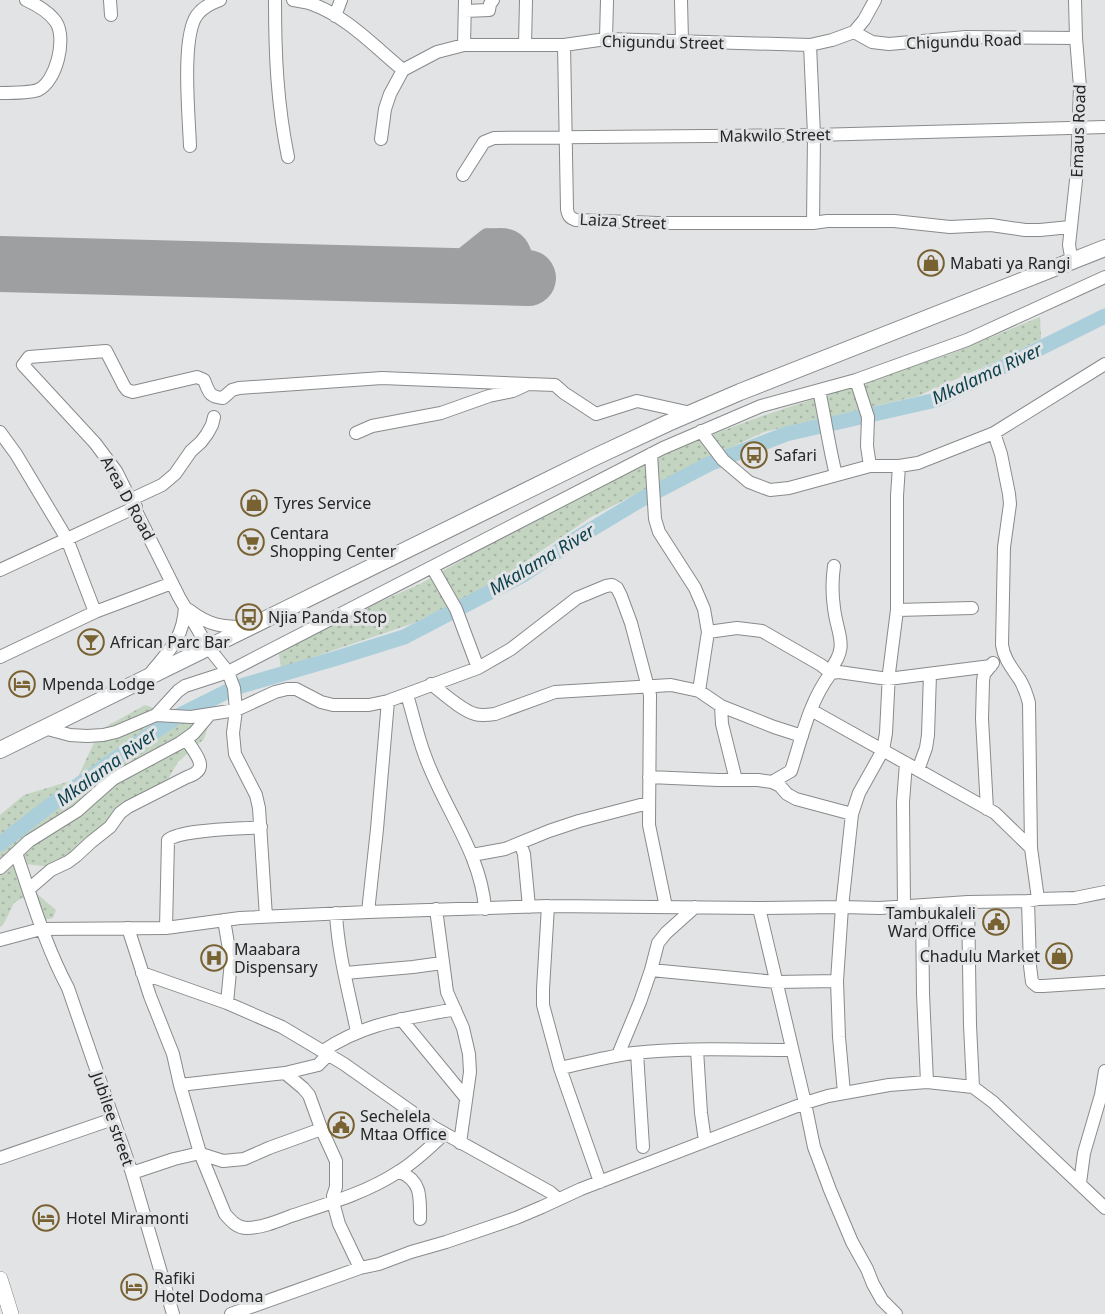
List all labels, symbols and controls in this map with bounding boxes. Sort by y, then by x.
street label: Chigundu Road [906,28,1022,54]
street label: Chigundu Street [602,30,725,54]
street label: Emaus Road [1065,84,1091,178]
street label: Makwilo Street [719,123,831,147]
street label: Laiza Street [579,208,667,234]
shop icon: Mabati ya Rangi [916,248,946,278]
place label: Mabati ya Rangi [950,252,1070,274]
water label: Mkalama River [927,337,1046,409]
bus stop icon: Safari [739,440,769,470]
place label: Safari [774,444,817,466]
street label: Area D Road [96,452,160,544]
shop icon: Tyres Service [239,488,269,518]
place label: Tyres Service [274,492,371,514]
water label: Mkalama River [484,518,600,600]
place label: Centara Shopping Center [270,522,397,562]
supermarket icon: Centara Shopping Center [236,527,266,557]
bus stop icon: Njia Panda Stop [234,602,264,632]
place label: Njia Panda Stop [268,606,387,628]
bar icon: African Parc Bar [76,627,106,657]
place label: African Parc Bar [110,631,230,653]
hotel icon: Mpenda Lodge [7,669,37,699]
place label: Mpenda Lodge [42,673,155,695]
water label: Mkalama River [51,721,162,811]
place label: Tambukaleli Ward Office [886,902,976,942]
public building icon: Tambukaleli Ward Office [981,907,1011,937]
place label: Maabara Dispensary [234,938,318,978]
shop icon: Chadulu Market [1044,941,1074,971]
hospital icon: Maabara Dispensary [199,943,229,973]
place label: Chadulu Market [920,945,1040,967]
street label: Jubilee street [86,1067,139,1169]
place label: Sechelela Mtaa Office [360,1105,447,1145]
public building icon: Sechelela Mtaa Office [326,1110,356,1140]
hotel icon: Hotel Miramonti [31,1203,61,1233]
place label: Hotel Miramonti [66,1207,189,1229]
place label: Rafiki Hotel Dodoma [154,1267,263,1307]
hotel icon: Rafiki Hotel Dodoma [119,1272,149,1302]

